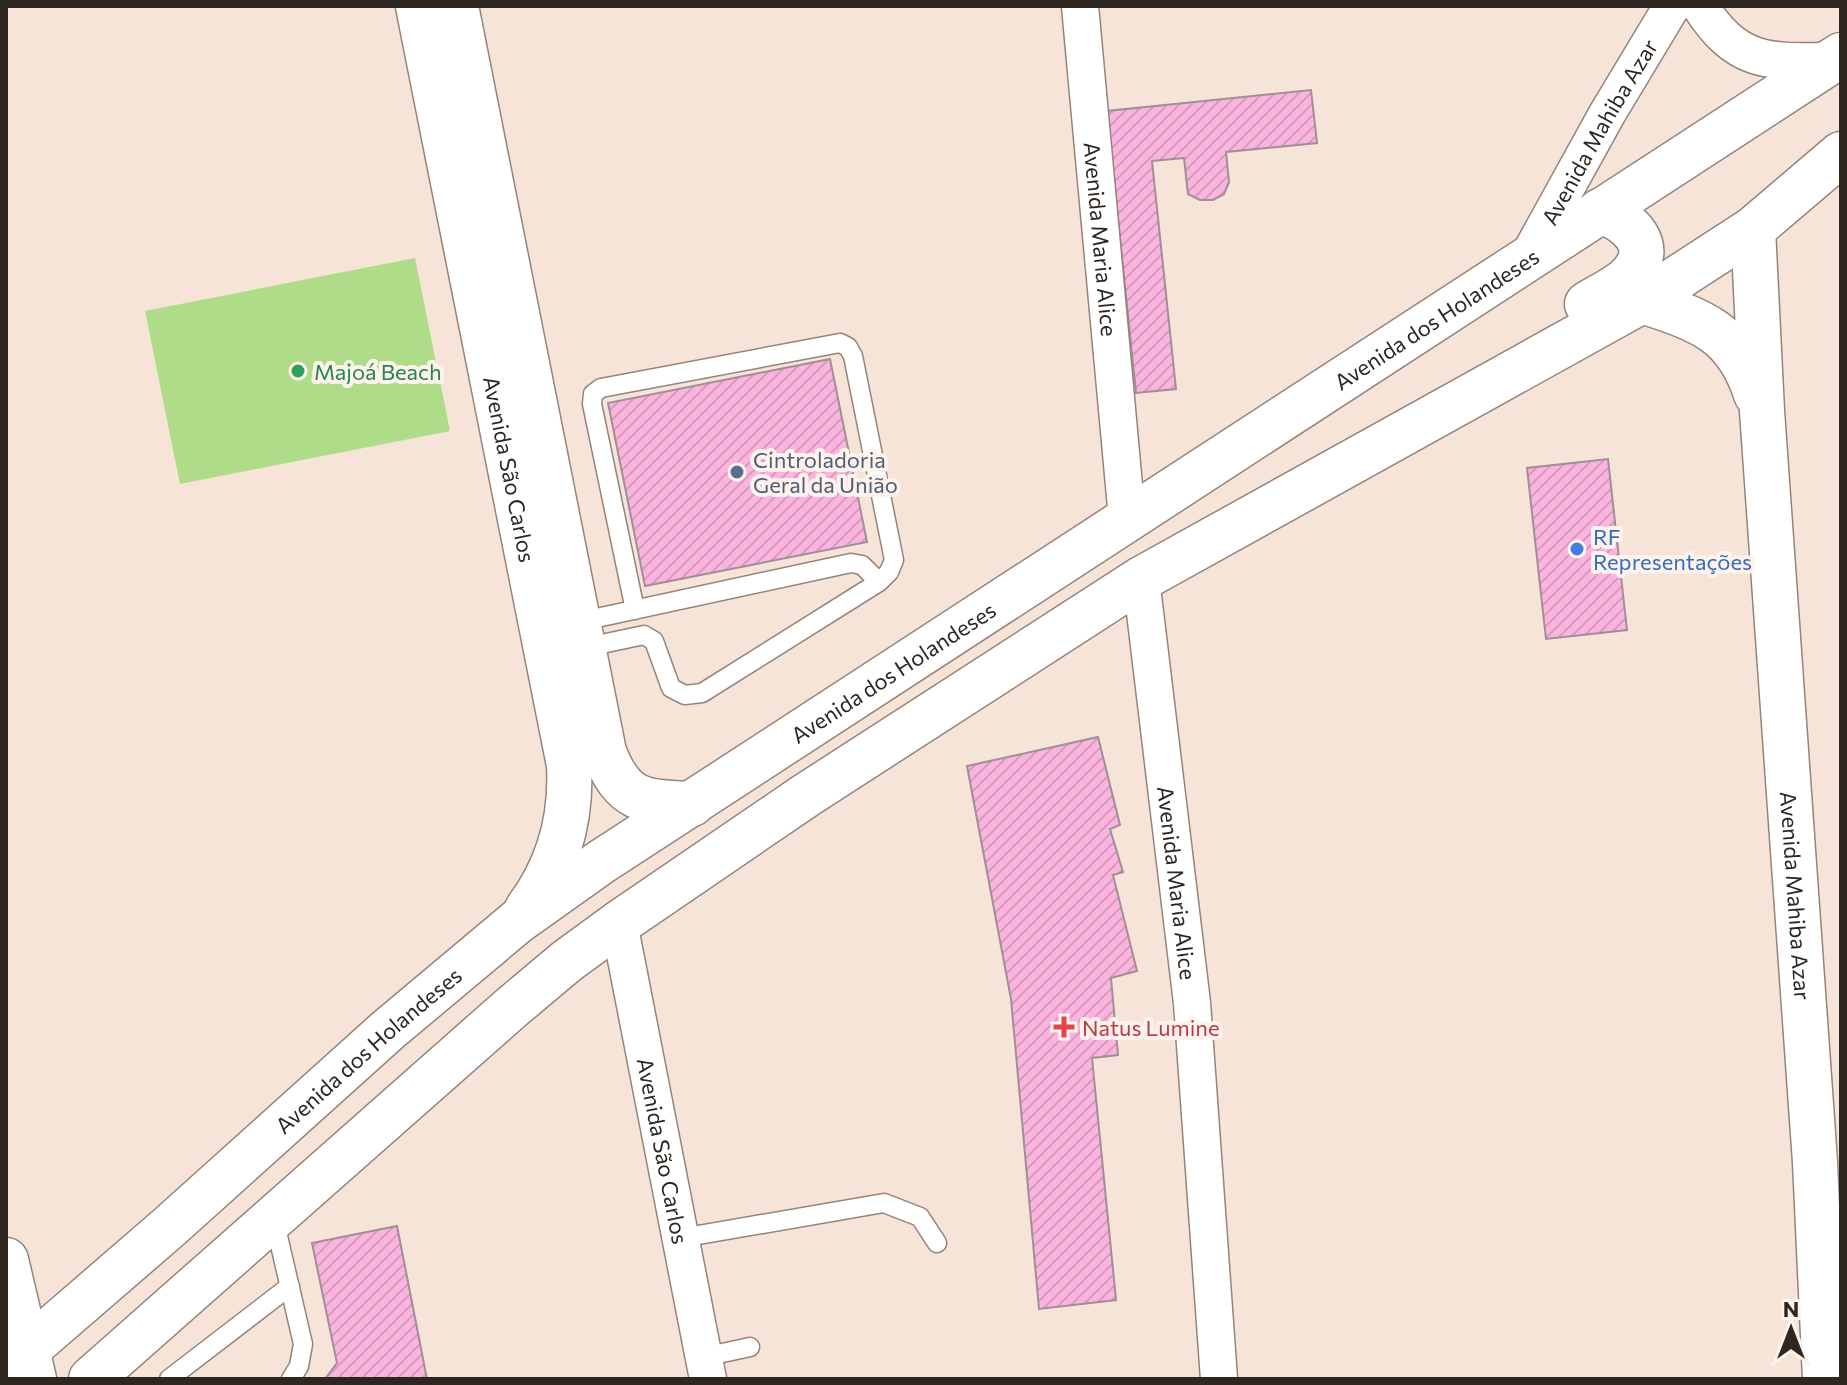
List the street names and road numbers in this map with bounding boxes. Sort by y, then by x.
street label: Avenida Mahiba Azar [1535,34,1663,229]
street label: Avenida Maria Alice [1079,141,1124,337]
street label: Avenida dos Holandeses [1329,242,1544,395]
street label: Avenida São Carlos [478,374,542,564]
street label: Avenida dos Holandeses [786,596,1000,748]
street label: Avenida Maria Alice [1152,784,1203,981]
street label: Avenida Mahiba Azar [1775,790,1817,1001]
street label: Avenida dos Holandeses [269,961,467,1139]
street label: Avenida São Carlos [632,1055,695,1246]

